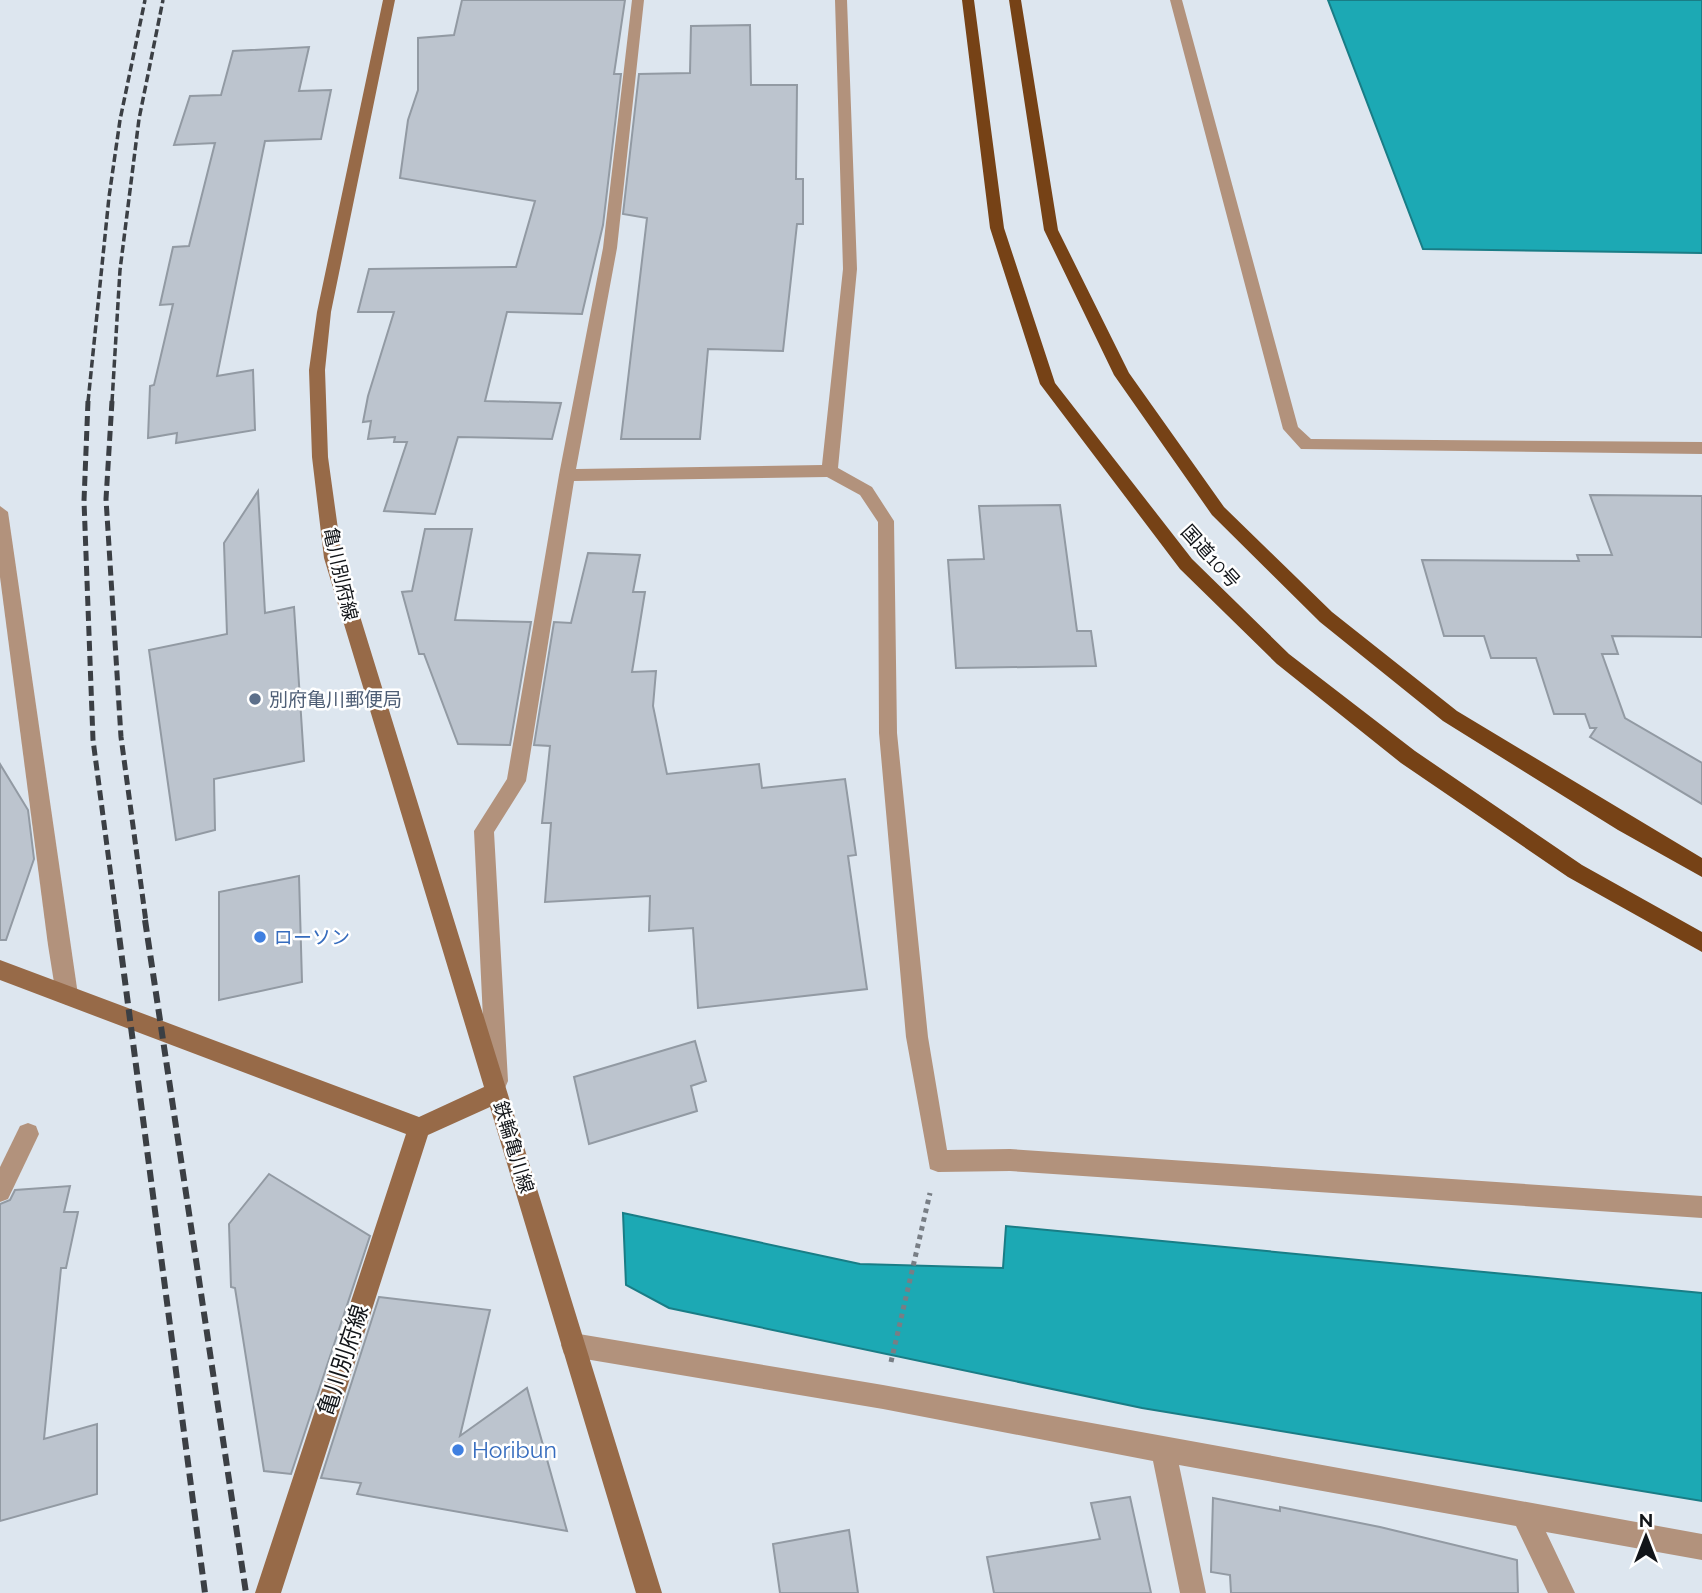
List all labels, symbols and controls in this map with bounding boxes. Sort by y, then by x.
street label: 国道10号 [1177,520,1245,592]
street label: 亀川別府線 [320,525,362,623]
place label: 別府亀川郵便局 [269,688,402,710]
marker: 別府亀川郵便局 [247,691,263,707]
place label: ローソン [274,926,350,948]
marker: ローソン [252,929,268,945]
street label: 鉄輪亀川線 [490,1098,538,1196]
street label: 亀川別府線 [312,1301,373,1419]
place label: Horibun [472,1436,557,1463]
marker: Horibun [450,1442,466,1458]
north arrow [1611,1502,1681,1572]
text: N [1639,1509,1653,1531]

